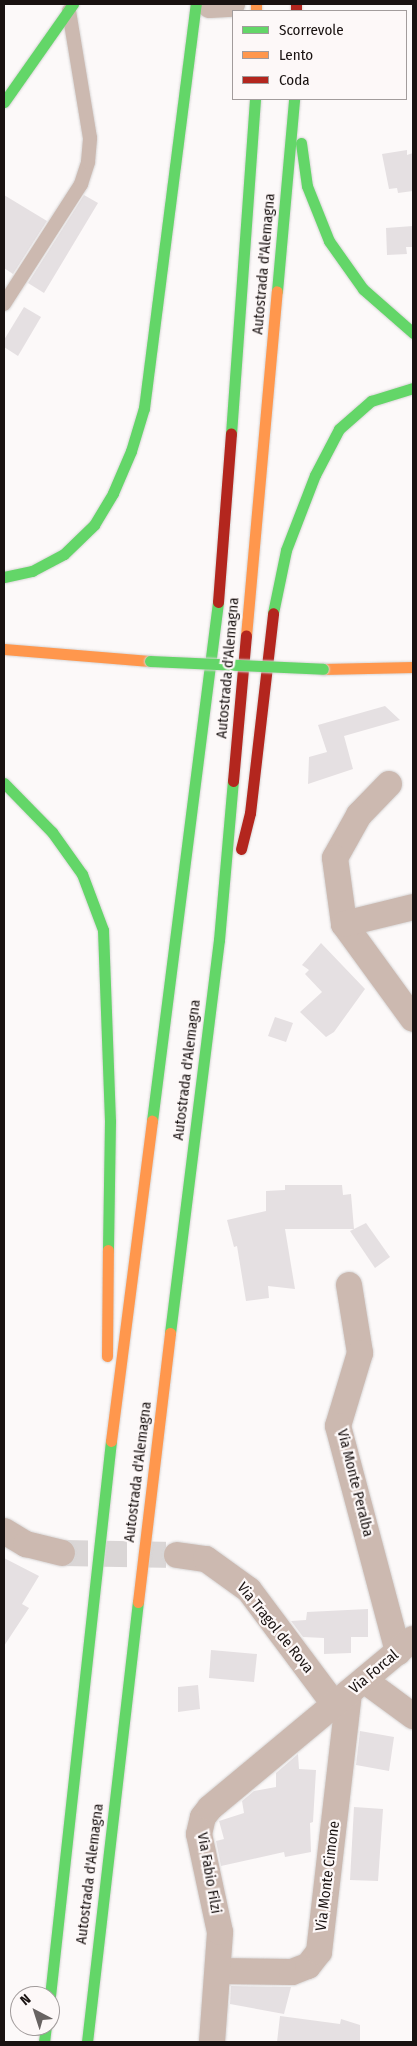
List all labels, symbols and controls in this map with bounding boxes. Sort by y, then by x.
legend [232,10,407,100]
text: Scorrevole [279,21,344,39]
text: Lento [279,46,313,64]
text: Coda [279,71,310,89]
street label: Autostrada d'Alemagna [249,193,279,335]
street label: Autostrada d'Alemagna [213,597,243,739]
street label: Autostrada d'Alemagna [169,999,205,1141]
street label: Autostrada d'Alemagna [120,1401,156,1543]
street label: Via Monte Peralba [333,1427,377,1539]
street label: Via Tragol de Rova [233,1579,317,1677]
street label: Via Forcal [346,1646,402,1698]
street label: Autostrada d'Alemagna [72,1803,108,1945]
street label: Via Monte Cimone [312,1820,344,1932]
street label: Via Fabio Filzi [193,1831,225,1915]
north arrow [10,1986,60,2036]
text: N [17,1991,34,2009]

